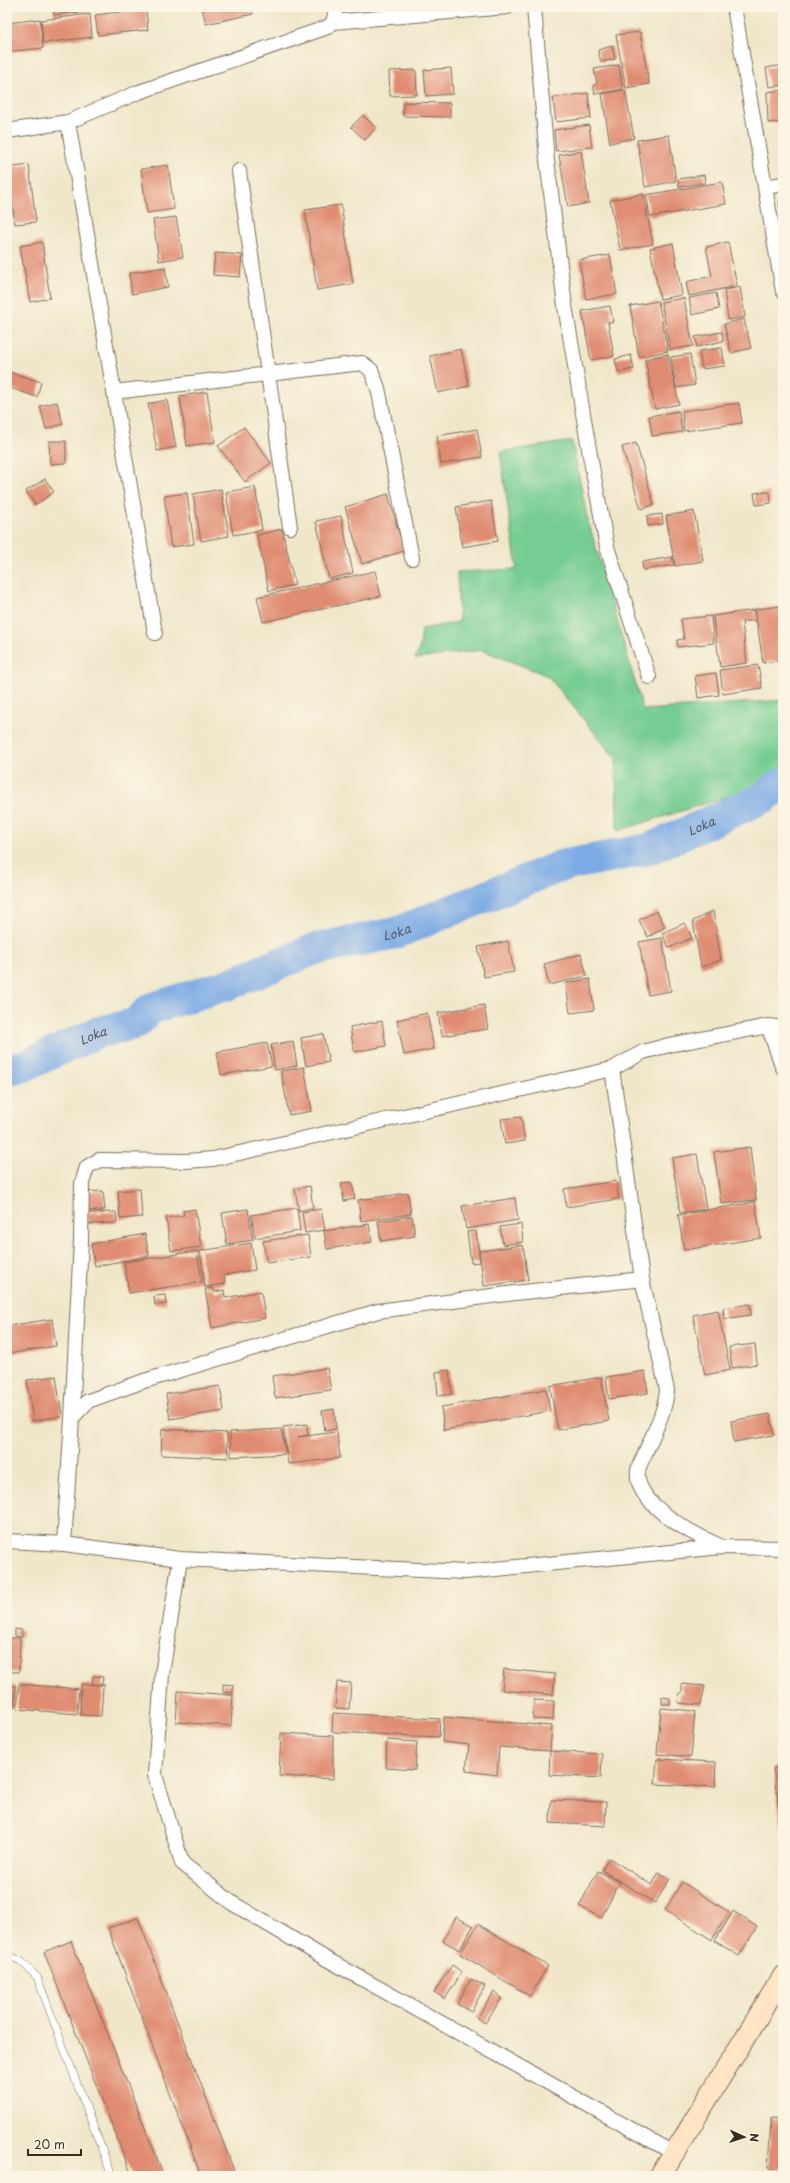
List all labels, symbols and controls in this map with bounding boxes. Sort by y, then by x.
water label: Loka [685,811,718,840]
water label: Loka [381,919,414,944]
water label: Loka [76,1022,109,1049]
north arrow [724,2117,764,2157]
scale bar [28,2131,81,2157]
text: N [746,2133,763,2143]
text: 20 m [34,2135,65,2153]

